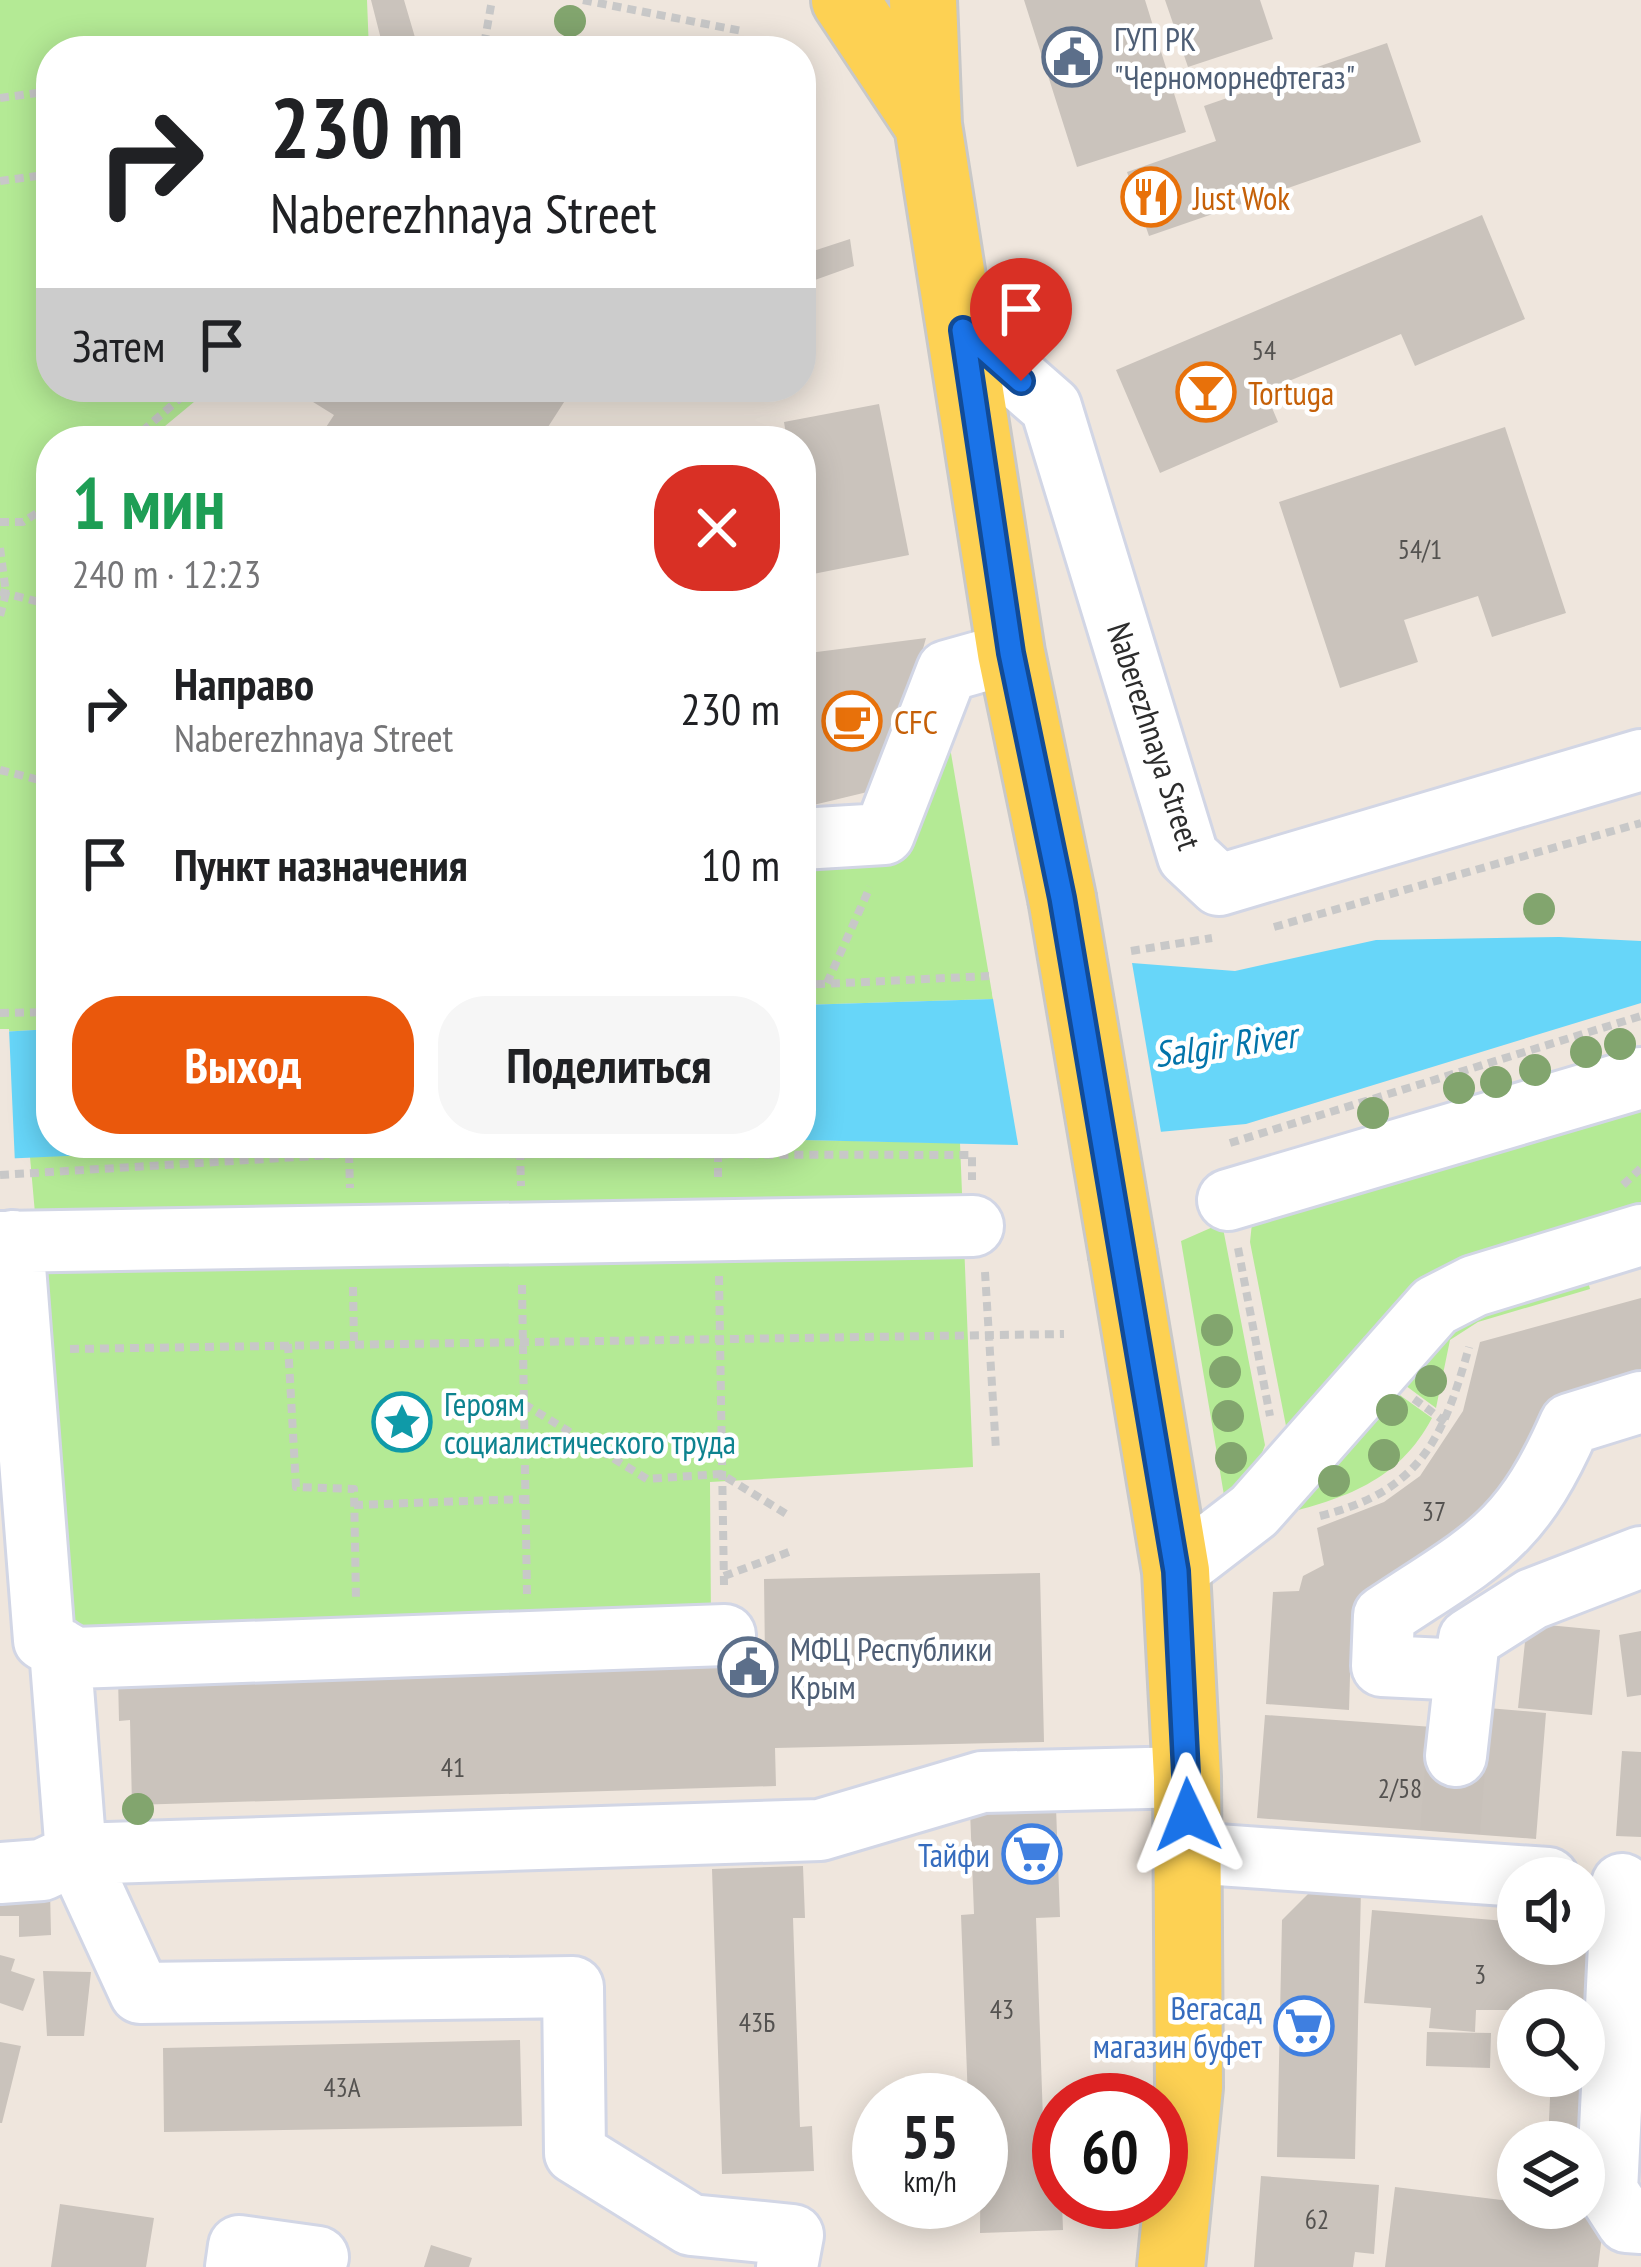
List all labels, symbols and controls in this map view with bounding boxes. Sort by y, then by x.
place label: ГУП РК "Черноморнефтегаз" [1114,17,1355,98]
public building icon: ГУП РК "Черноморнефтегаз" [1041,26,1103,88]
text: 230 m [270,72,463,181]
icon: right [72,84,228,240]
restaurant icon: Just Wok [1120,166,1182,228]
place label: Just Wok [1192,176,1290,219]
text: Naberezhnaya Street [270,178,657,248]
pin [970,258,1072,381]
icon: arrive [988,276,1054,342]
icon: arrive [189,312,255,378]
text: Затем [72,316,165,374]
house number: 54 [1252,333,1276,367]
bar icon: Tortuga [1175,361,1237,423]
place label: Tortuga [1248,371,1334,414]
text: 1 мин [72,456,226,549]
button: close [654,465,780,591]
house number: 54/1 [1398,532,1442,566]
text: 240 m · 12:23 [72,548,261,599]
street label: Naberezhnaya Street [1098,617,1212,855]
text: Направо [174,654,314,712]
icon: right [72,675,138,741]
text: 230 m [680,679,780,737]
cafe icon: CFC [821,690,883,752]
place label: CFC [894,700,938,743]
text: Naberezhnaya Street [174,712,453,763]
icon: arrive [72,831,138,897]
text: Пункт назначения [174,835,468,893]
text: 10 m [701,835,780,893]
button: Выход [72,996,414,1134]
button: Поделиться [438,996,780,1134]
water label: Salgir River [1151,1010,1304,1077]
place label: Героям социалистического труда [444,1382,736,1463]
place icon: Героям социалистического труда [371,1391,433,1453]
house number: 37 [1422,1494,1446,1528]
place label: МФЦ Республики Крым [790,1627,992,1708]
public building icon: МФЦ Республики Крым [717,1636,779,1698]
house number: 41 [441,1750,465,1784]
position arrow [1125,1752,1251,1878]
house number: 2/58 [1378,1771,1422,1805]
supermarket icon: Тайфи [1001,1823,1063,1885]
place label: Тайфи [918,1833,990,1876]
map controls [1497,1857,1605,2229]
button: sound [1497,1857,1605,1965]
house number: 3 [1474,1957,1486,1991]
place label: Вегасад магазин буфет [1093,1986,1262,2067]
button: search [1497,1989,1605,2097]
house number: 43 [990,1992,1014,2026]
supermarket icon: Вегасад магазин буфет [1273,1995,1335,2057]
house number: 43Б [739,2005,775,2039]
house number: 43А [323,2070,361,2104]
speed limit sign: 60 [1032,2073,1188,2229]
text: 55 [901,2097,959,2175]
button: layers [1497,2121,1605,2229]
text: km/h [903,2161,957,2200]
house number: 62 [1305,2202,1329,2236]

